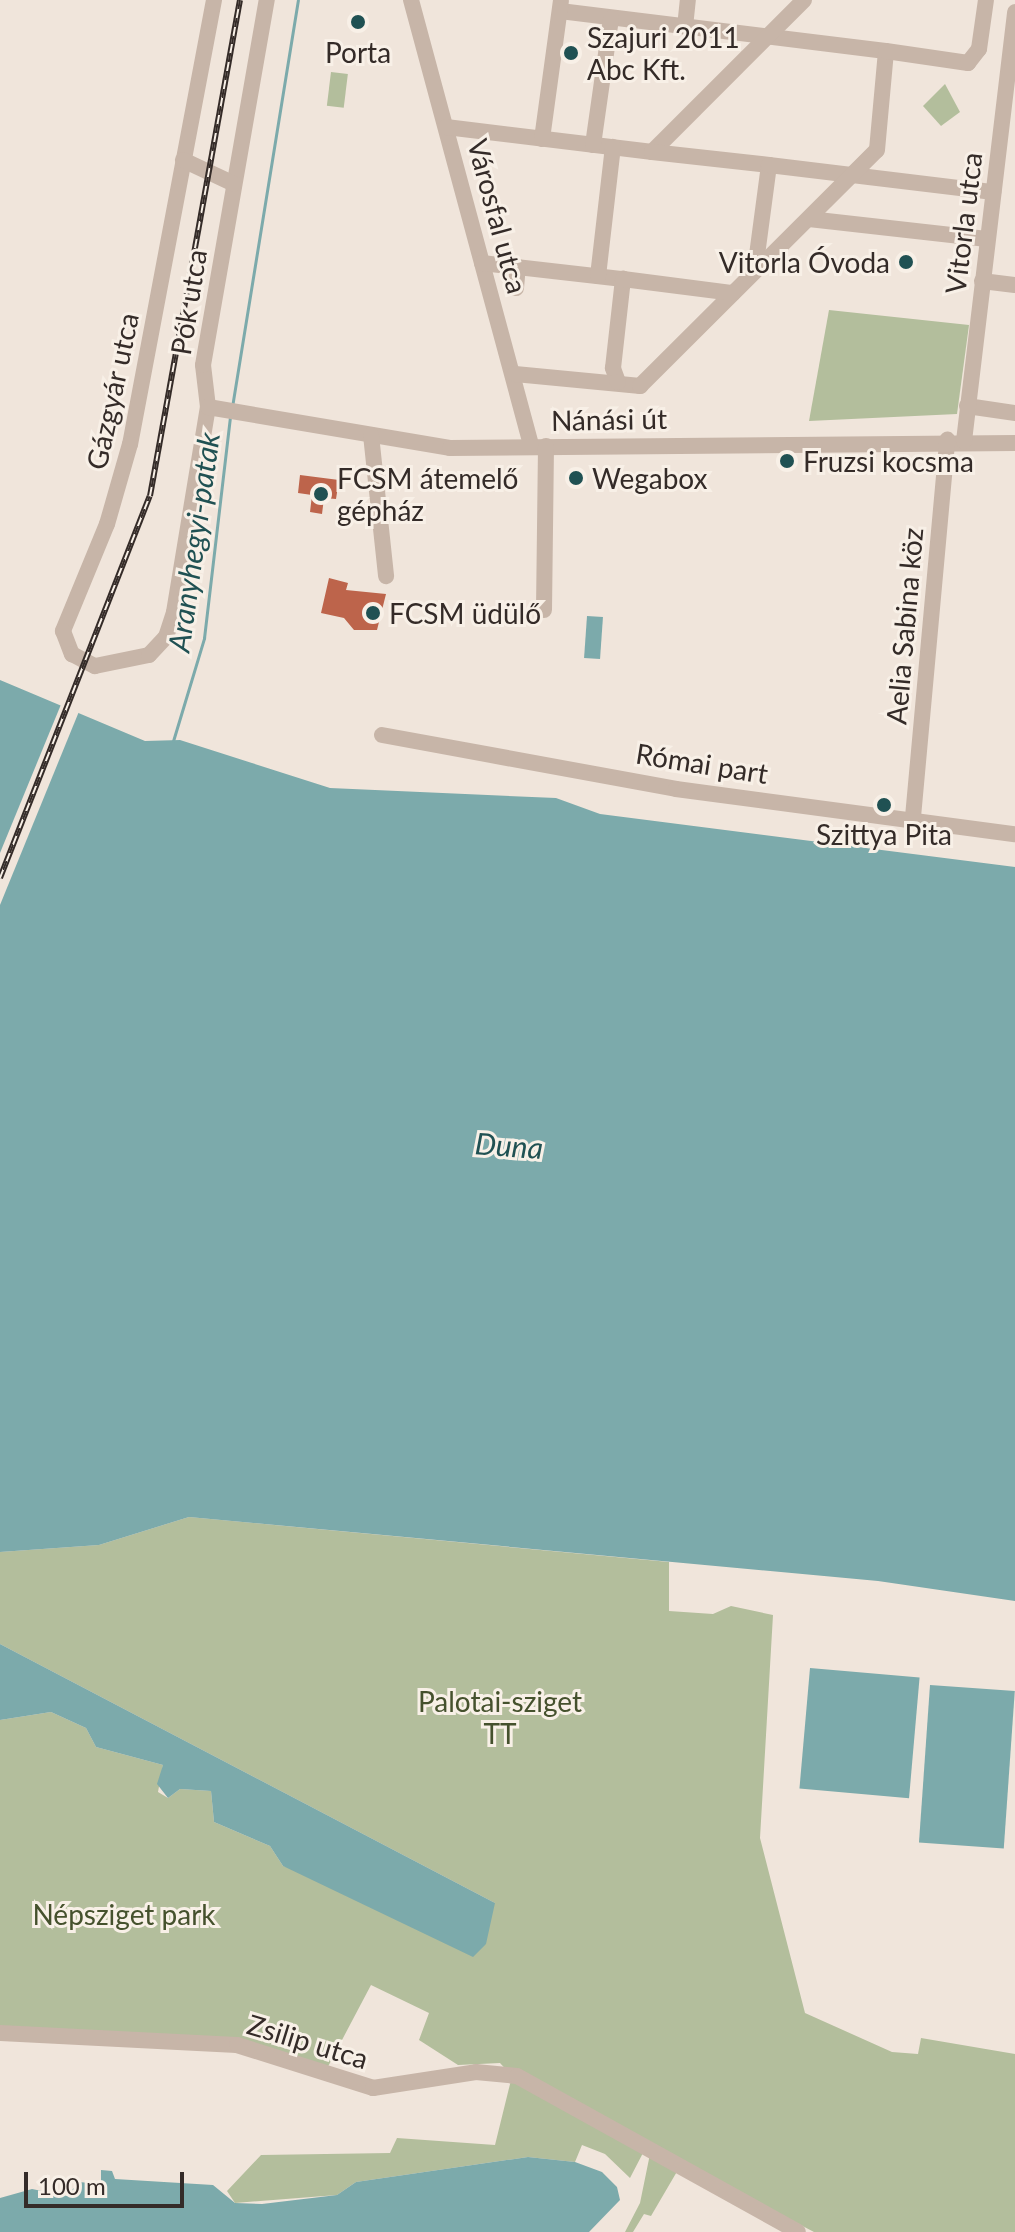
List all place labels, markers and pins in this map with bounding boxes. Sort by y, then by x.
marker: Porta [349,13,367,31]
place label: Szajuri 2011 Abc Kft. [587,20,740,86]
place label: Porta [325,35,391,69]
marker: Szajuri 2011 Abc Kft. [562,44,580,62]
place label: Vitorla Óvoda [719,245,890,279]
marker: Vitorla Óvoda [897,253,915,271]
place label: Fruzsi kocsma [803,444,974,478]
marker: Fruzsi kocsma [778,452,796,470]
place label: FCSM átemelő gépház [337,461,518,527]
place label: Wegabox [592,461,708,495]
marker: Wegabox [567,469,585,487]
marker: FCSM átemelő gépház [312,485,330,503]
place label: FCSM üdülő [389,596,541,630]
marker: FCSM üdülő [364,604,382,622]
marker: Szittya Pita [875,796,893,814]
place label: Szittya Pita [816,817,952,851]

